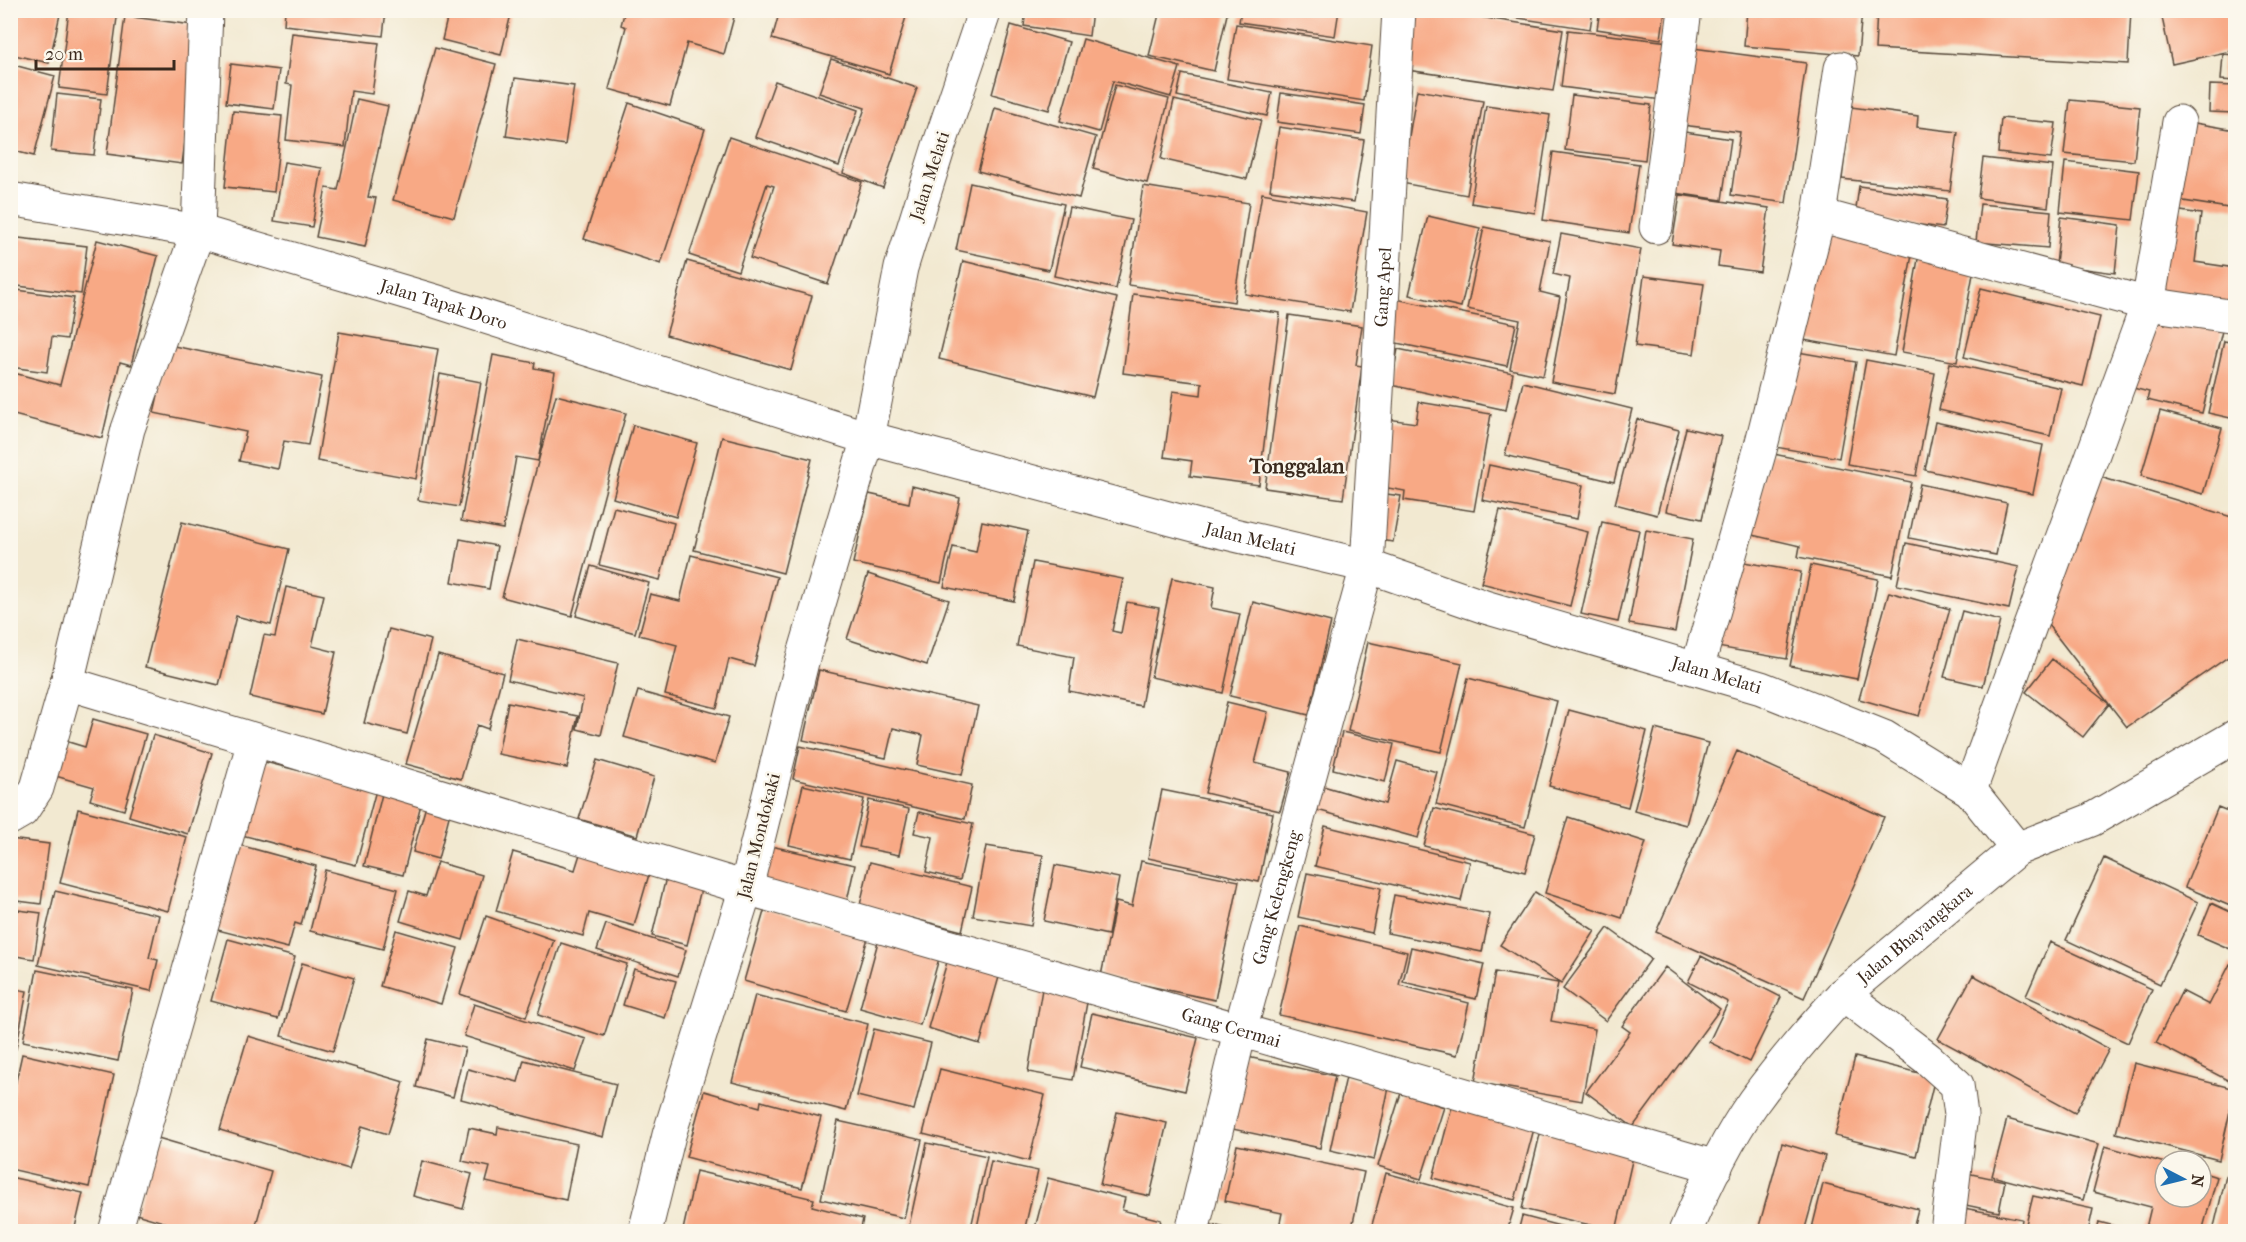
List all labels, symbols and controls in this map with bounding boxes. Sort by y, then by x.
scale bar [36,33,174,71]
text: 20 m [45,44,83,65]
street label: Jalan Melati [905,128,954,225]
street label: Gang Apel [1370,246,1396,328]
street label: Jalan Tapak Doro [376,274,510,334]
district label: Tonggalan [1249,454,1345,478]
street label: Jalan Melati [1201,517,1299,560]
street label: Jalan Melati [1667,651,1765,698]
street label: Jalan Mondokaki [733,770,785,903]
street label: Gang Kelengkeng [1248,828,1305,967]
street label: Jalan Bhayangkara [1851,880,1977,989]
street label: Gang Cermai [1179,1003,1284,1052]
north arrow [2153,1149,2213,1209]
text: N [2187,1174,2208,1189]

